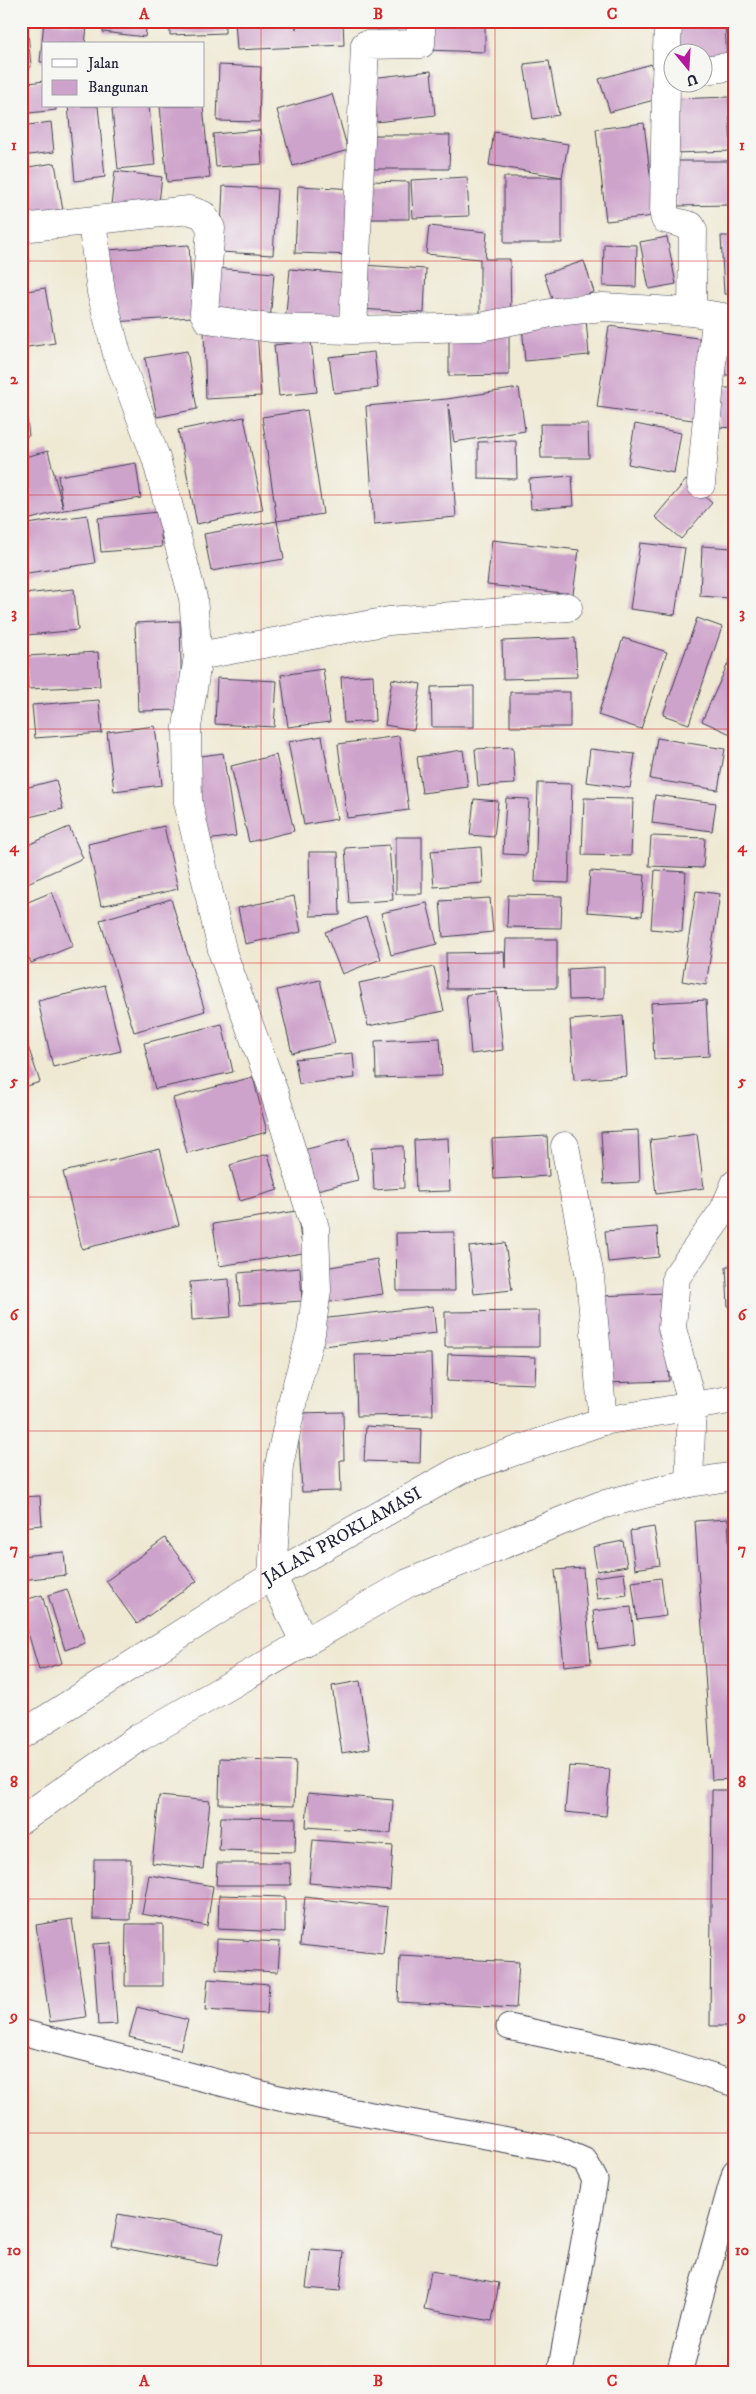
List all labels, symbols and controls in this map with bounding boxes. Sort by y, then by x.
text: A [138,4,150,24]
text: B [373,4,383,24]
text: C [607,4,617,24]
legend [42,42,205,108]
north arrow [664,42,714,92]
text: Jalan [86,54,119,73]
text: U [684,69,700,90]
text: Bangunan [88,78,148,97]
text: 1 [11,135,17,155]
text: 1 [739,135,745,155]
text: 2 [10,369,19,389]
text: 2 [738,369,747,389]
text: 3 [11,603,17,623]
text: 3 [739,603,745,623]
text: 4 [8,837,19,857]
text: 4 [736,837,747,857]
text: 5 [9,1071,18,1091]
text: 5 [737,1071,746,1091]
text: 6 [10,1305,20,1325]
text: 6 [738,1305,748,1325]
street label: JALAN PROKLAMASI [257,1483,426,1591]
text: 7 [10,1539,18,1559]
text: 7 [738,1539,746,1559]
text: 8 [10,1772,18,1792]
text: 8 [738,1772,746,1792]
text: 9 [9,2006,18,2026]
text: 9 [737,2006,746,2026]
text: 10 [7,2240,22,2260]
text: 10 [735,2240,750,2260]
text: A [138,2371,150,2391]
text: B [373,2371,383,2391]
text: C [607,2371,617,2391]

